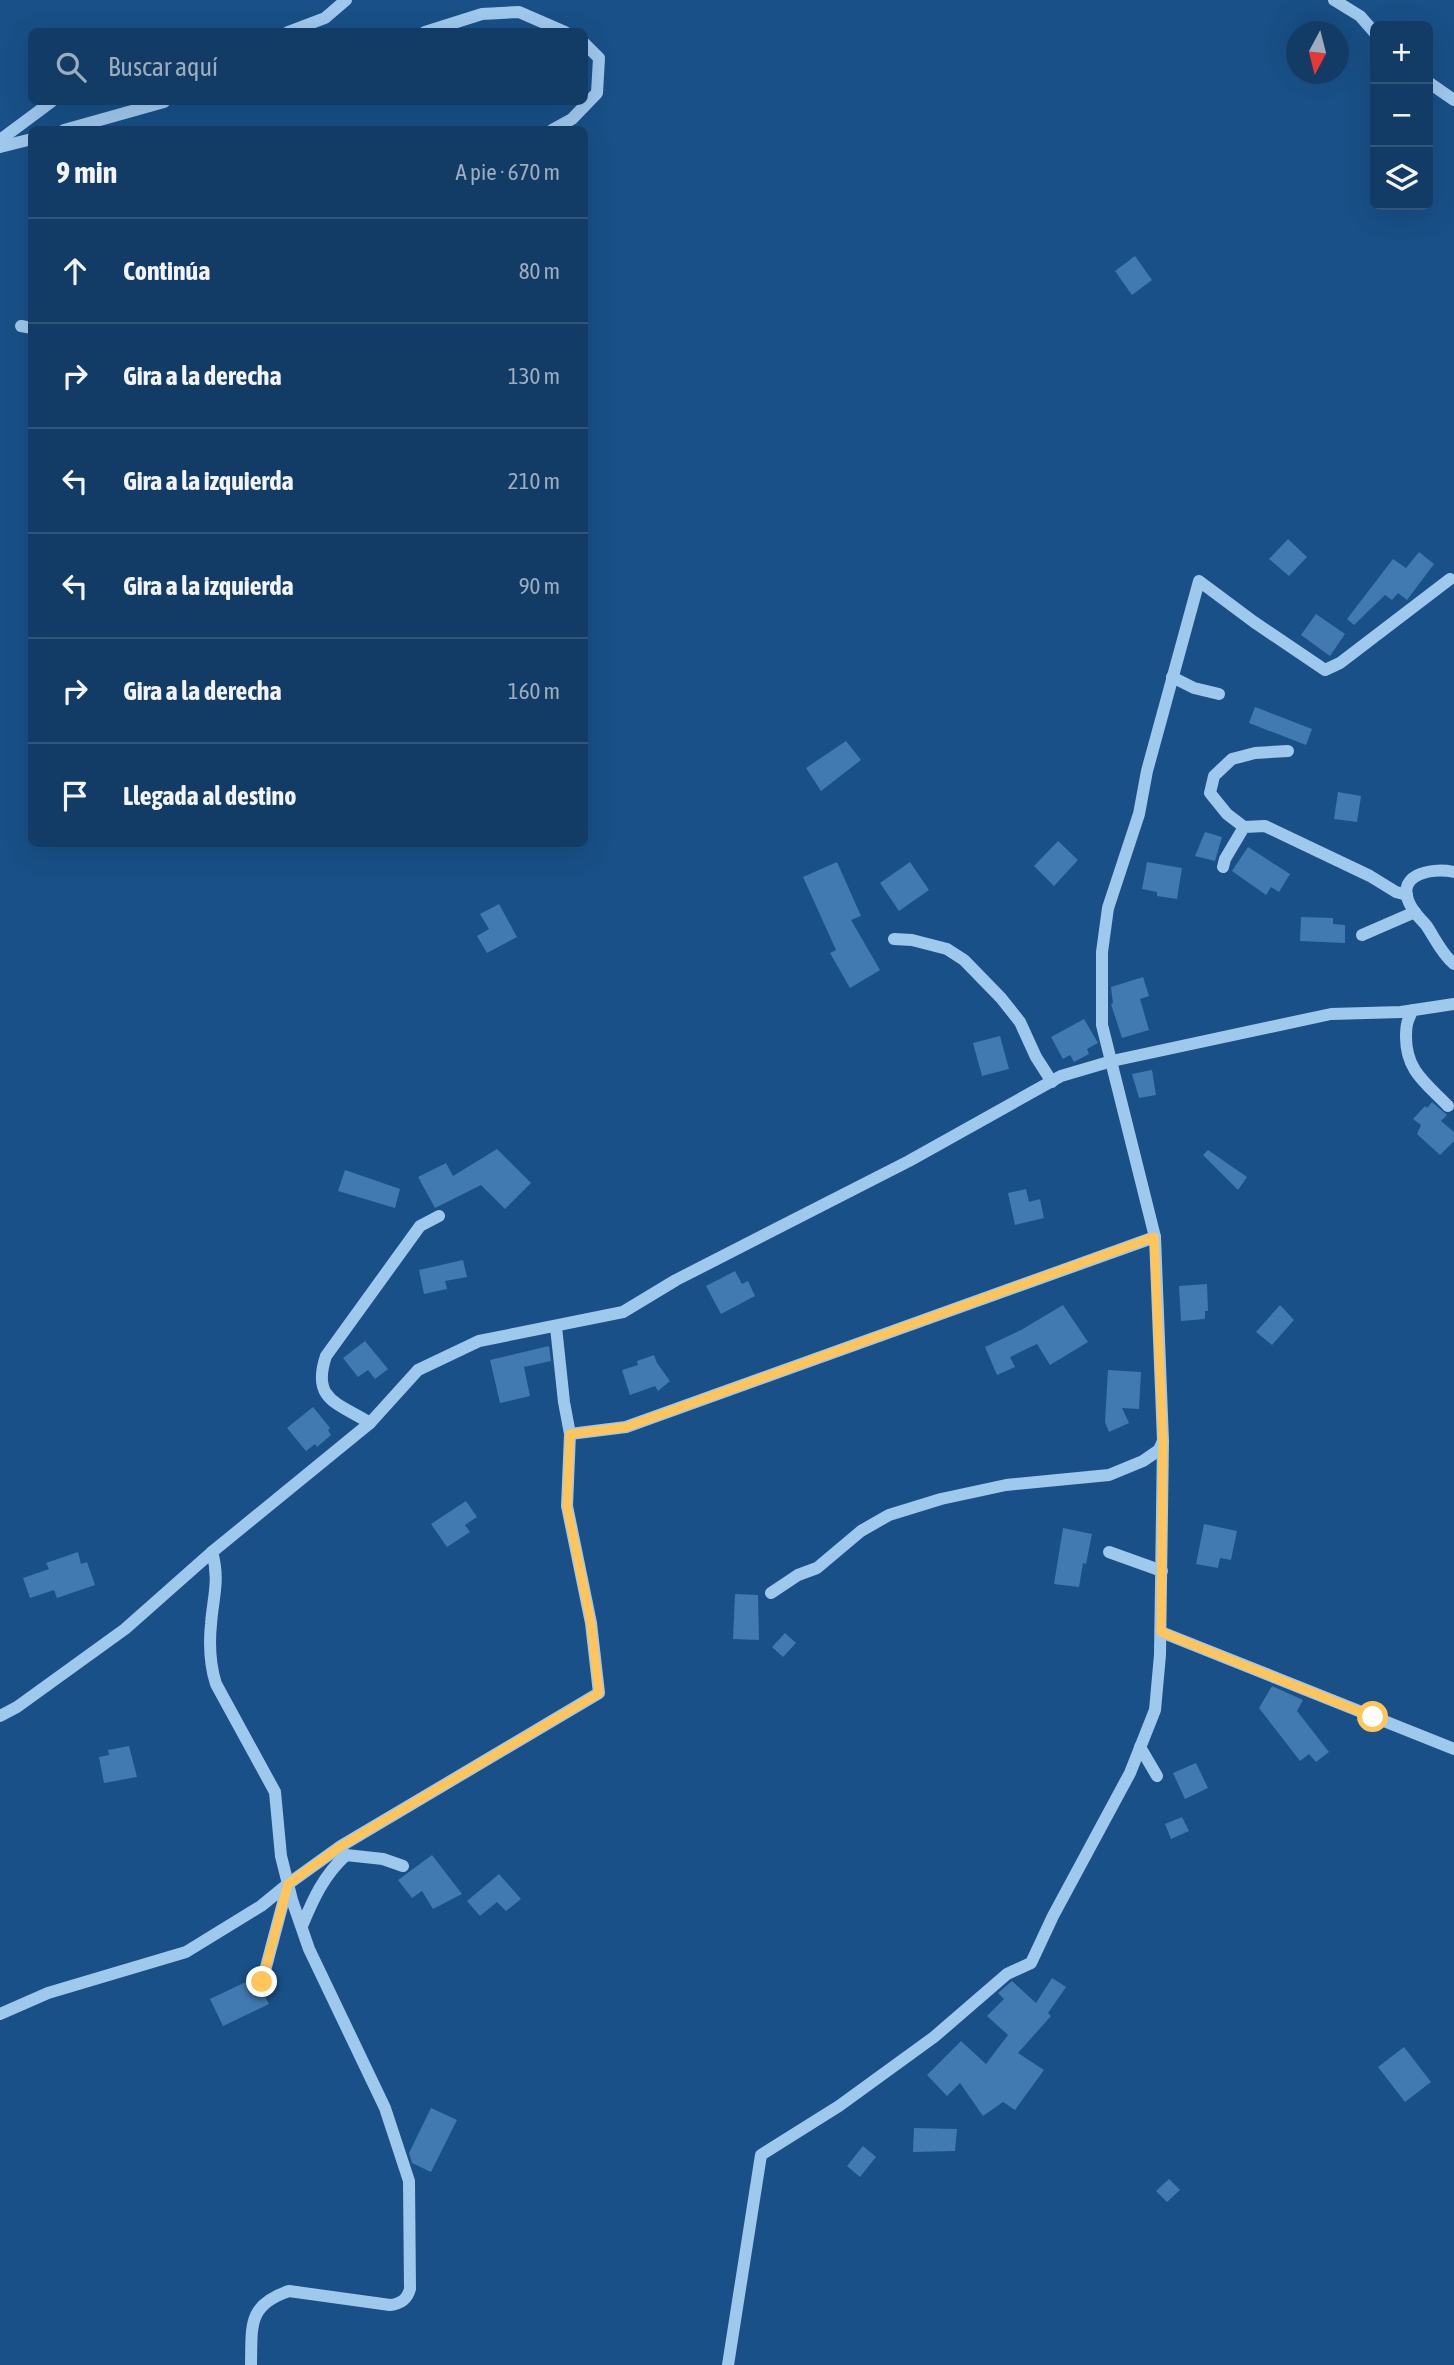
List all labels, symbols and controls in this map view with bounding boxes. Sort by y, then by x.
north arrow [1286,21,1349,84]
map controls [1370,21,1433,210]
button: + [1370,21,1433,84]
search box [28,28,588,105]
icon: search [52,48,90,86]
text: Buscar aquí [108,52,218,82]
button: − [1370,84,1433,147]
button: layers [1370,147,1433,210]
text: 9 min [56,155,117,189]
text: A pie · 670 m [456,159,560,185]
icon: ahead [56,252,94,290]
text: Continúa [123,256,210,286]
text: 80 m [519,258,560,284]
icon: right [56,357,94,395]
text: Gira a la derecha [123,361,282,391]
text: 130 m [508,363,560,389]
icon: left [56,462,94,500]
text: Gira a la izquierda [123,466,294,496]
text: 210 m [508,468,560,494]
icon: left [56,567,94,605]
text: Gira a la izquierda [123,571,294,601]
text: 90 m [519,573,560,599]
icon: right [56,672,94,710]
text: Gira a la derecha [123,676,282,706]
text: 160 m [508,678,560,704]
icon: arrive [56,777,94,815]
text: Llegada al destino [123,781,296,811]
route start [1357,1701,1388,1732]
route end [246,1966,277,1997]

